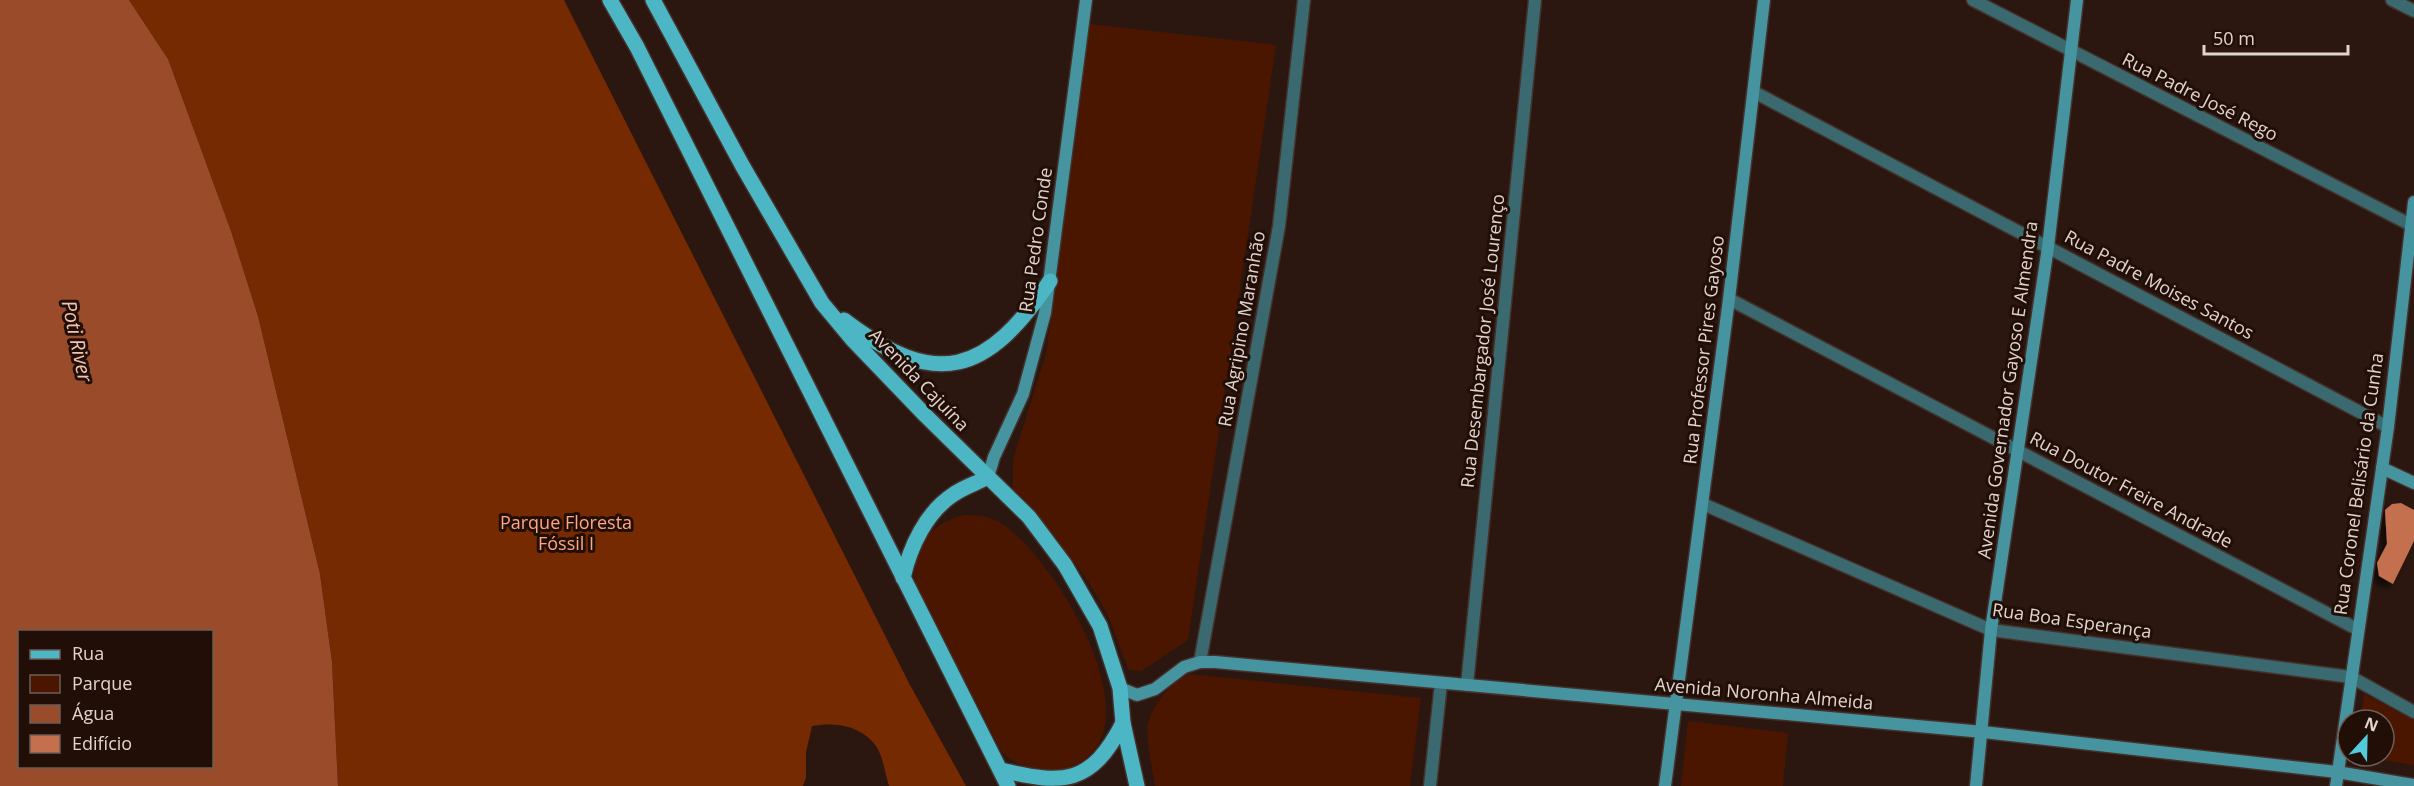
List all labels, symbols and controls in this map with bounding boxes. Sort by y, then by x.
scale bar [2204,18,2348,56]
text: 50 m [2213,26,2255,50]
street label: Rua Padre José Rego [2119,46,2282,146]
street label: Rua Pedro Conde [1013,166,1057,314]
street label: Rua Desembargador José Lourenço [1455,193,1509,489]
street label: Avenida Governador Gayoso E Almendra [1971,219,2043,560]
street label: Rua Padre Moises Santos [2061,224,2258,344]
street label: Rua Agripino Maranhão [1212,229,1270,429]
street label: Rua Professor Pires Gayoso [1677,234,1729,466]
water label: Poti River [56,298,100,385]
street label: Avenida Cajuína [864,323,975,436]
street label: Rua Coronel Belisário da Cunha [2328,351,2388,616]
street label: Rua Doutor Freire Andrade [2026,425,2237,553]
park label: Parque Floresta Fóssil I [500,510,632,555]
street label: Rua Boa Esperança [1991,597,2153,643]
legend [18,630,213,768]
text: Rua [72,641,104,665]
text: Parque [72,671,132,695]
street label: Avenida Noronha Almeida [1654,671,1874,715]
text: Água [72,701,114,725]
north arrow [2336,708,2396,768]
text: N [2361,711,2382,737]
text: Edifício [72,731,132,755]

